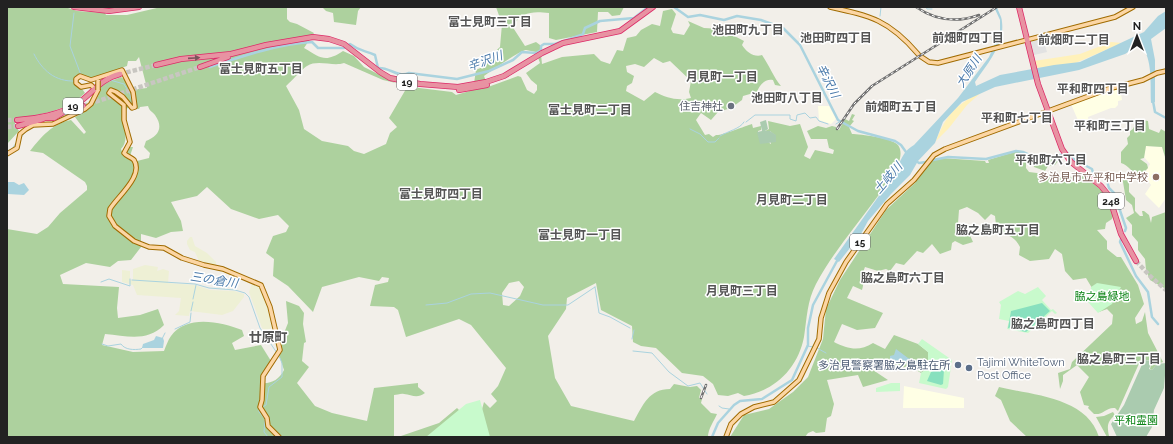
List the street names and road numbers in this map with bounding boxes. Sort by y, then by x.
road number: 19 [397,74,417,90]
road number: 19 [63,98,83,114]
road number: 248 [1098,193,1124,209]
road number: 15 [850,234,870,250]

